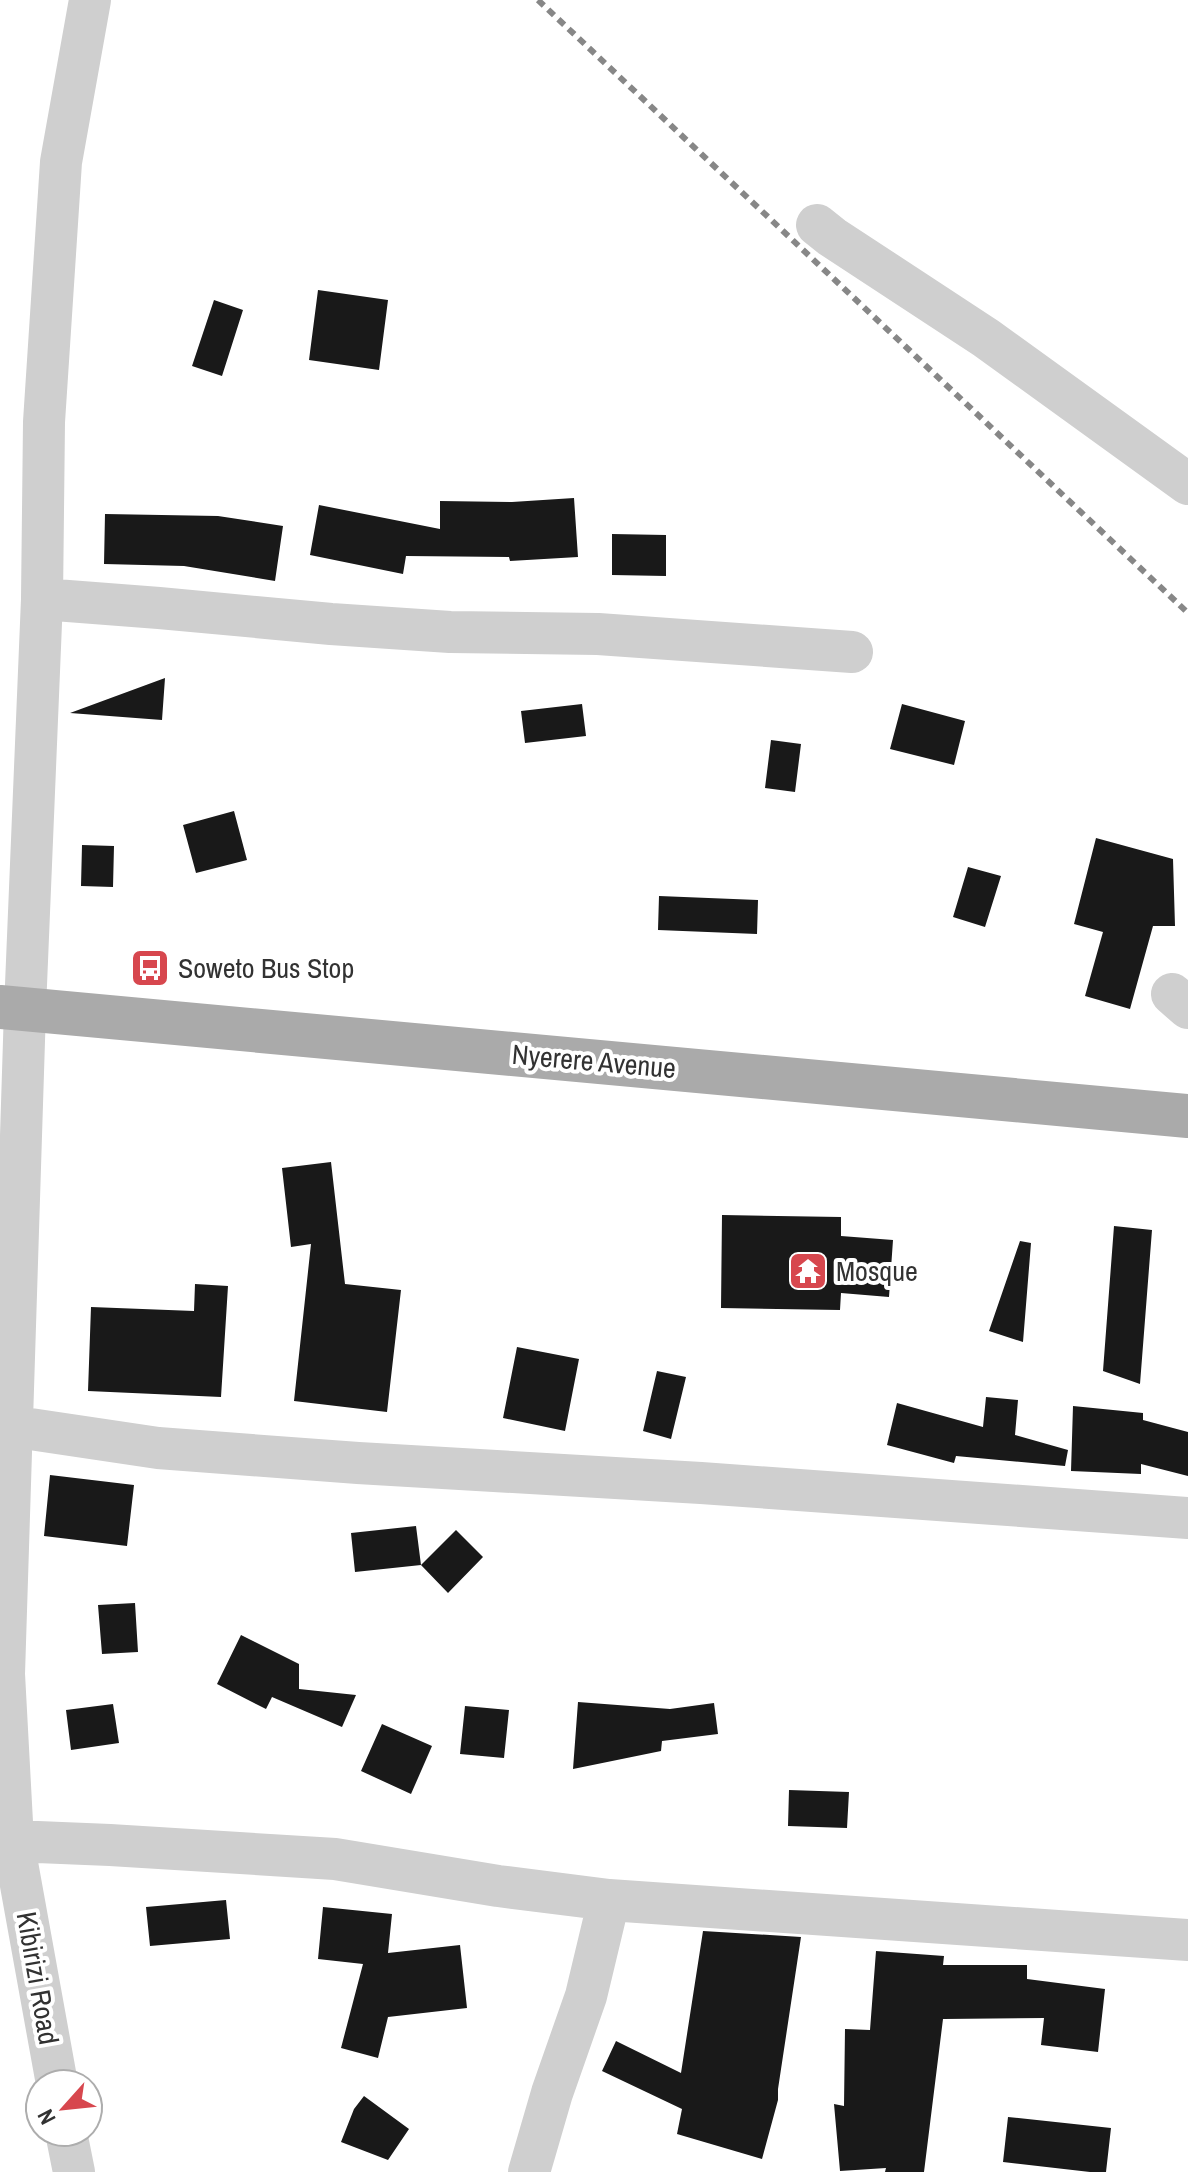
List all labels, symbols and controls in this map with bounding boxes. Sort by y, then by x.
bus stop icon: Soweto Bus Stop [129,947,171,989]
place label: Soweto Bus Stop [178,949,354,987]
street label: Nyerere Avenue [511,1035,677,1087]
temple icon: Mosque [787,1250,829,1292]
place label: Mosque [836,1252,918,1290]
street label: Kibirizi Road [8,1909,68,2047]
north arrow [24,2068,104,2148]
text: N [30,2104,63,2130]

